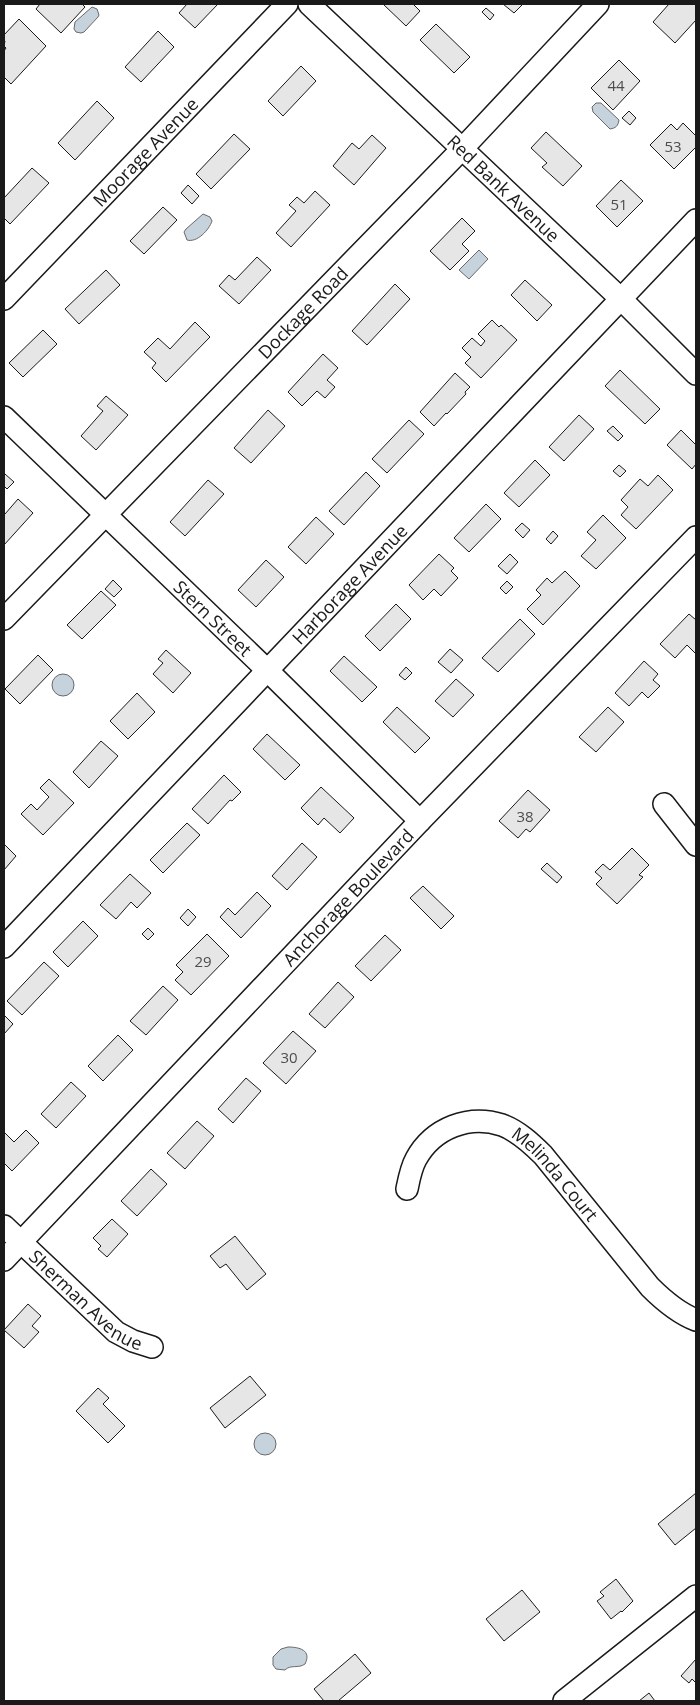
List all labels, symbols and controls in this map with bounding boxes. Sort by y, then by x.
house number: 44 [607,75,625,95]
street label: Moorage Avenue [87,92,203,212]
street label: Red Bank Avenue [442,129,565,247]
house number: 53 [664,136,682,156]
house number: 51 [610,194,628,214]
street label: Dockage Road [252,261,353,364]
street label: Harborage Avenue [287,519,412,649]
street label: Stern Street [169,575,257,661]
house number: 38 [516,806,534,826]
street label: Anchorage Boulevard [277,823,419,971]
house number: 29 [194,951,212,971]
house number: 30 [280,1047,298,1067]
street label: Melinda Court [507,1121,604,1226]
street label: Sherman Avenue [24,1244,145,1355]

